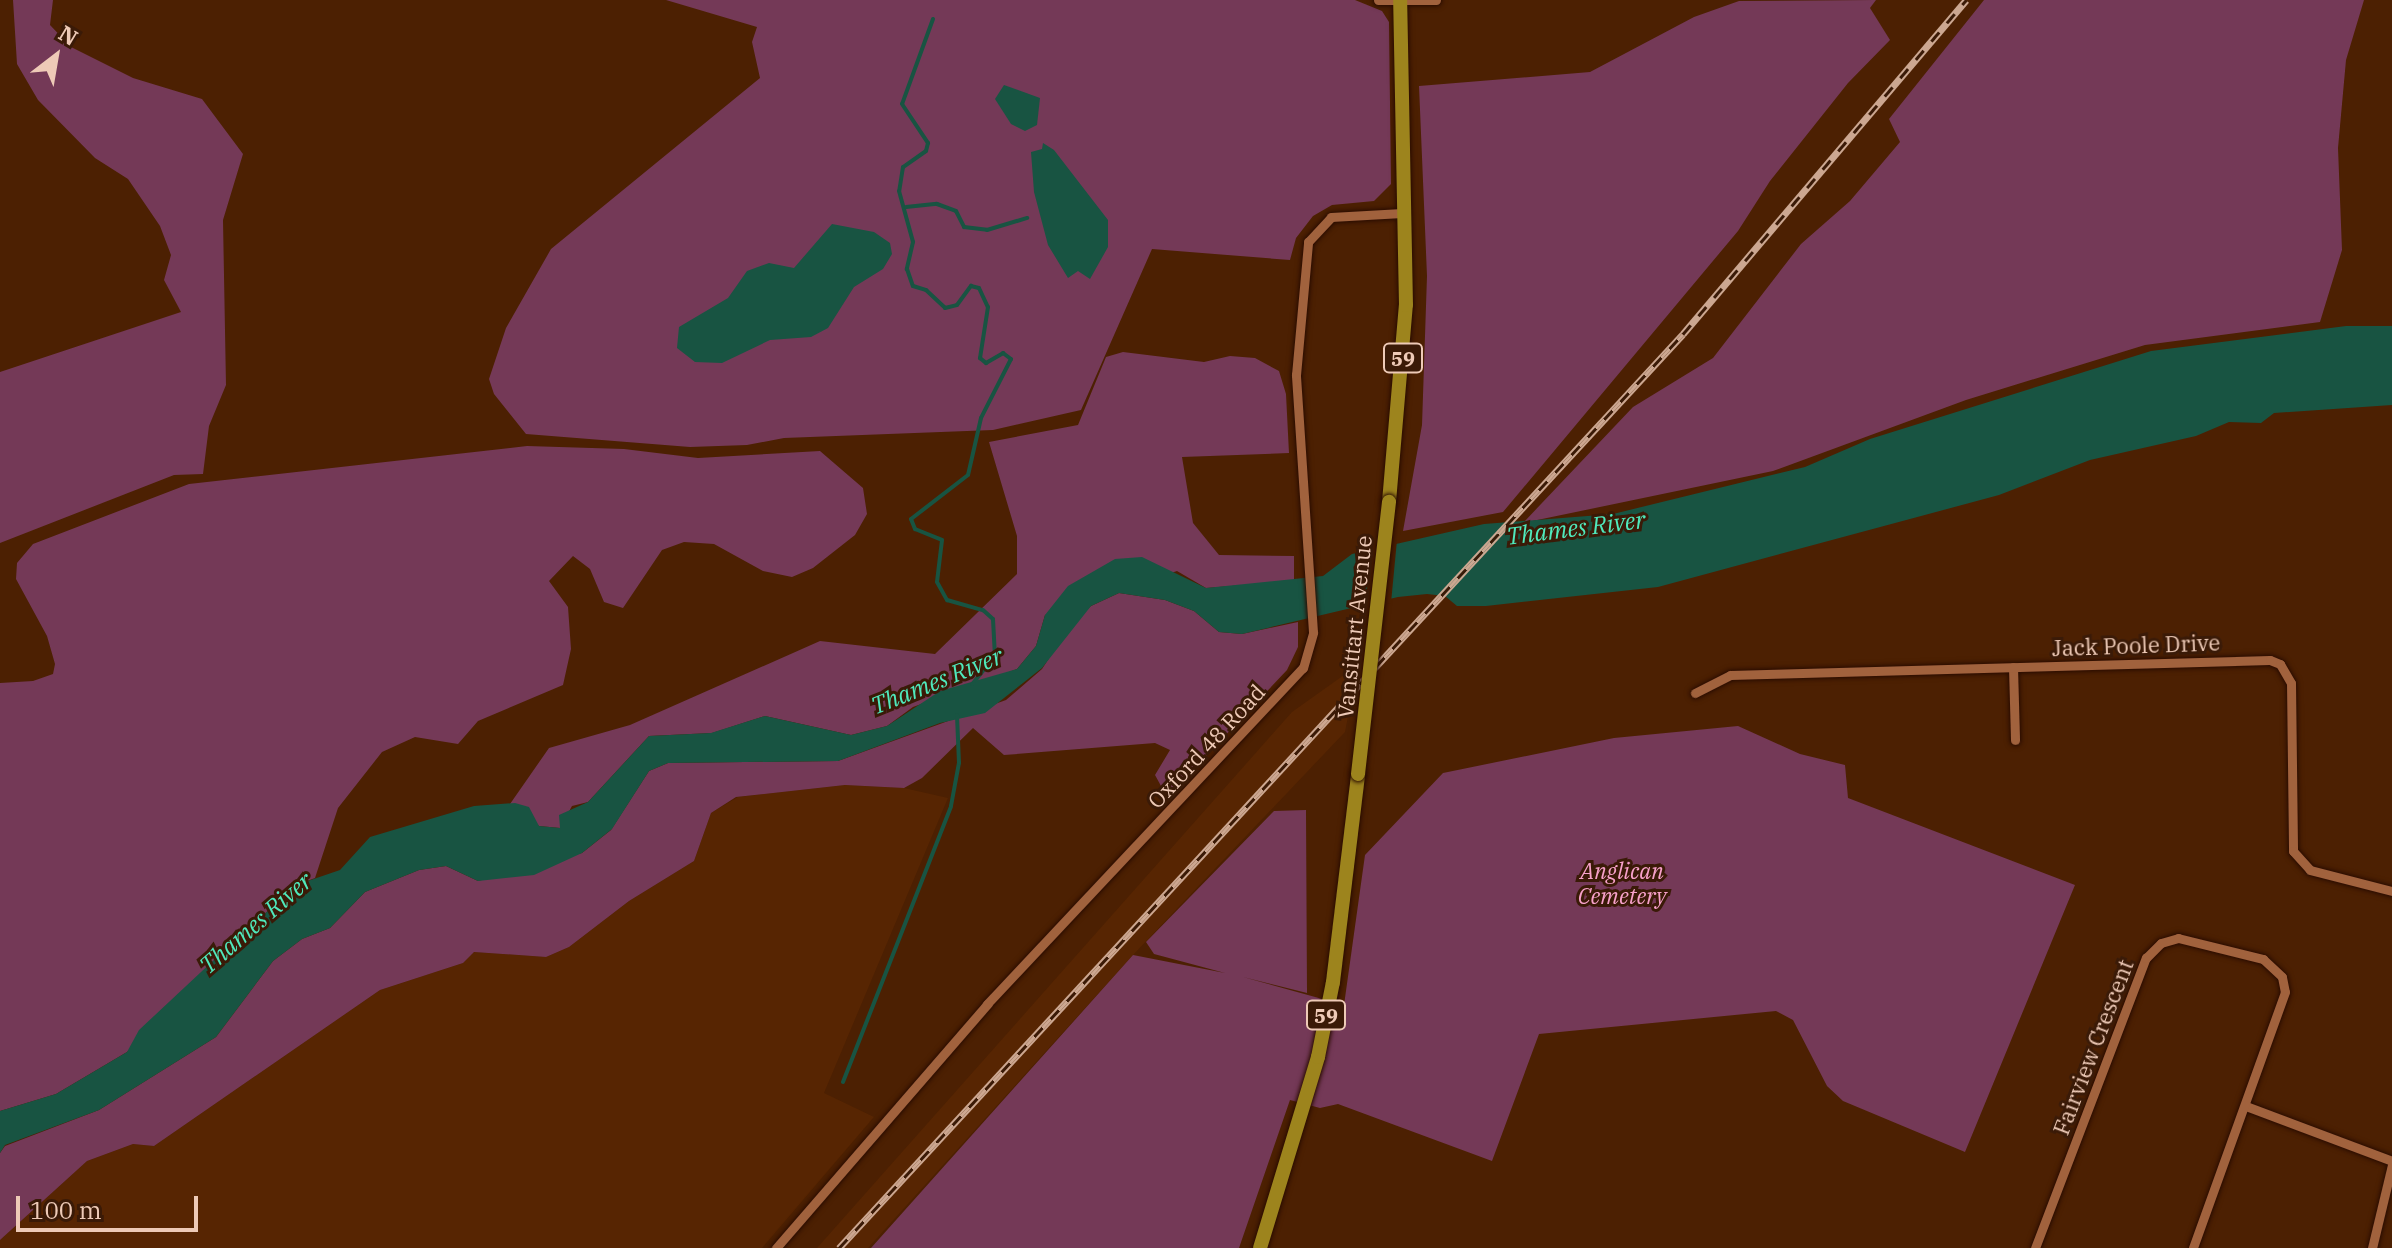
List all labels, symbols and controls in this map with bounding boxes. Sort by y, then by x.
north arrow [16,16,96,96]
text: N [54,18,84,52]
road number: 59 [1383,342,1423,374]
water label: Thames River [1505,505,1647,551]
street label: Vansittart Avenue [1331,534,1377,720]
street label: Jack Poole Drive [2051,629,2221,661]
water label: Thames River [867,641,1007,721]
street label: Oxford 48 Road [1142,678,1270,814]
park label: Anglican Cemetery [1578,857,1666,908]
water label: Thames River [194,866,318,980]
street label: Fairview Crescent [2047,956,2139,1138]
road number: 59 [1306,999,1346,1031]
scale bar [20,1180,202,1230]
text: 100 m [30,1194,102,1226]

